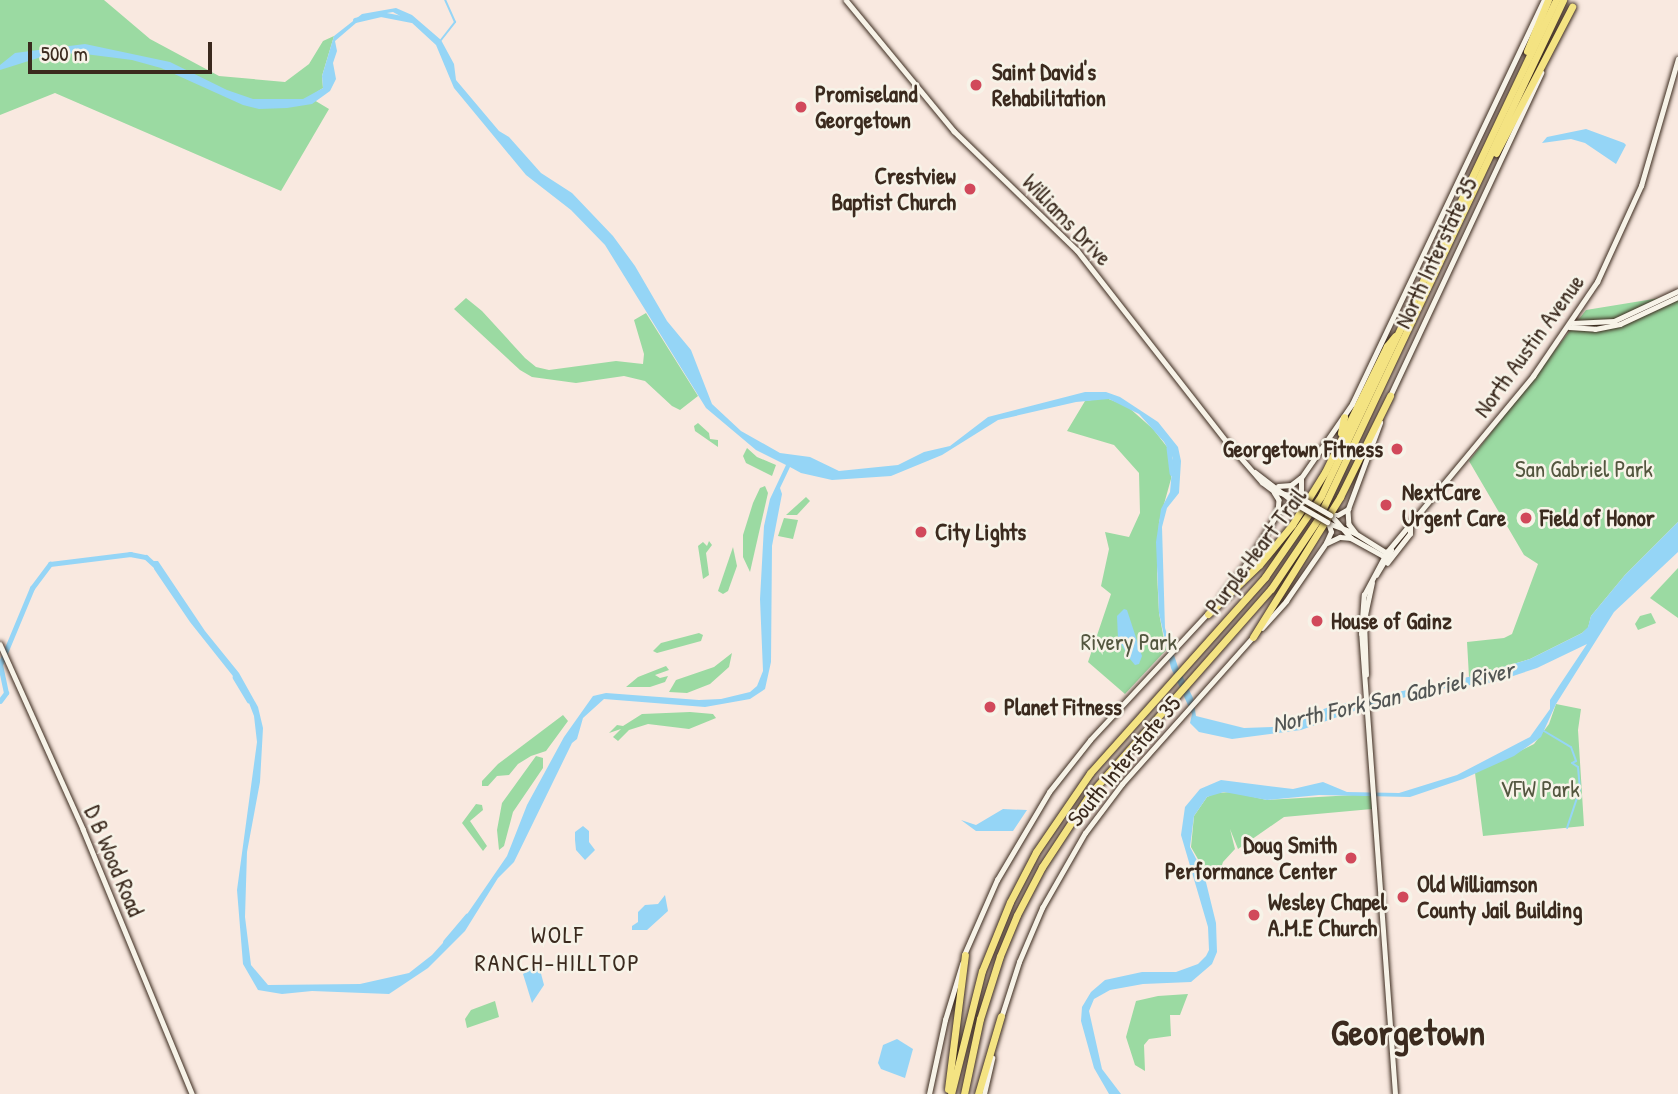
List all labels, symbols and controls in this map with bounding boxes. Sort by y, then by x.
scale bar [32,28,215,72]
text: 500 m [41,39,88,68]
place label: Saint David's Rehabilitation [992,58,1106,112]
marker: Saint David's Rehabilitation [966,75,986,95]
place label: Promiseland Georgetown [815,80,917,134]
marker: Promiseland Georgetown [793,99,809,115]
place label: Crestview Baptist Church [831,162,956,216]
street label: Williams Drive [1017,169,1117,271]
street label: North Interstate 35 [1389,173,1483,333]
marker: Crestview Baptist Church [962,181,978,197]
street label: North Austin Avenue [1468,269,1590,423]
place label: Georgetown Fitness [1223,435,1383,463]
marker: Georgetown Fitness [1389,441,1405,457]
park label: San Gabriel Park [1515,455,1653,483]
place label: NextCare Urgent Care [1402,478,1506,532]
street label: Purple Heart Trail [1200,483,1312,619]
marker: NextCare Urgent Care [1376,495,1396,515]
place label: Field of Honor [1540,504,1655,532]
marker: Field of Honor [1518,510,1534,526]
place label: City Lights [935,518,1026,546]
marker: City Lights [913,524,929,540]
place label: House of Gainz [1331,607,1452,635]
marker: House of Gainz [1309,613,1325,629]
park label: Rivery Park [1081,628,1177,656]
water label: North Fork San Gabriel River [1269,655,1517,739]
street label: South Interstate 35 [1061,690,1187,832]
place label: Planet Fitness [1004,693,1122,721]
marker: Planet Fitness [982,699,998,715]
park label: VFW Park [1500,775,1580,803]
street label: D B Wood Road [78,801,150,921]
place label: Doug Smith Performance Center [1165,831,1337,885]
marker: Doug Smith Performance Center [1343,850,1359,866]
place label: Old Williamson County Jail Building [1417,870,1582,924]
place label: Wesley Chapel A.M.E Church [1268,888,1387,942]
marker: Old Williamson County Jail Building [1395,889,1411,905]
marker: Wesley Chapel A.M.E Church [1246,907,1262,923]
district label: WOLF RANCH-HILLTOP [476,921,640,977]
district label: Georgetown [1331,1010,1485,1054]

